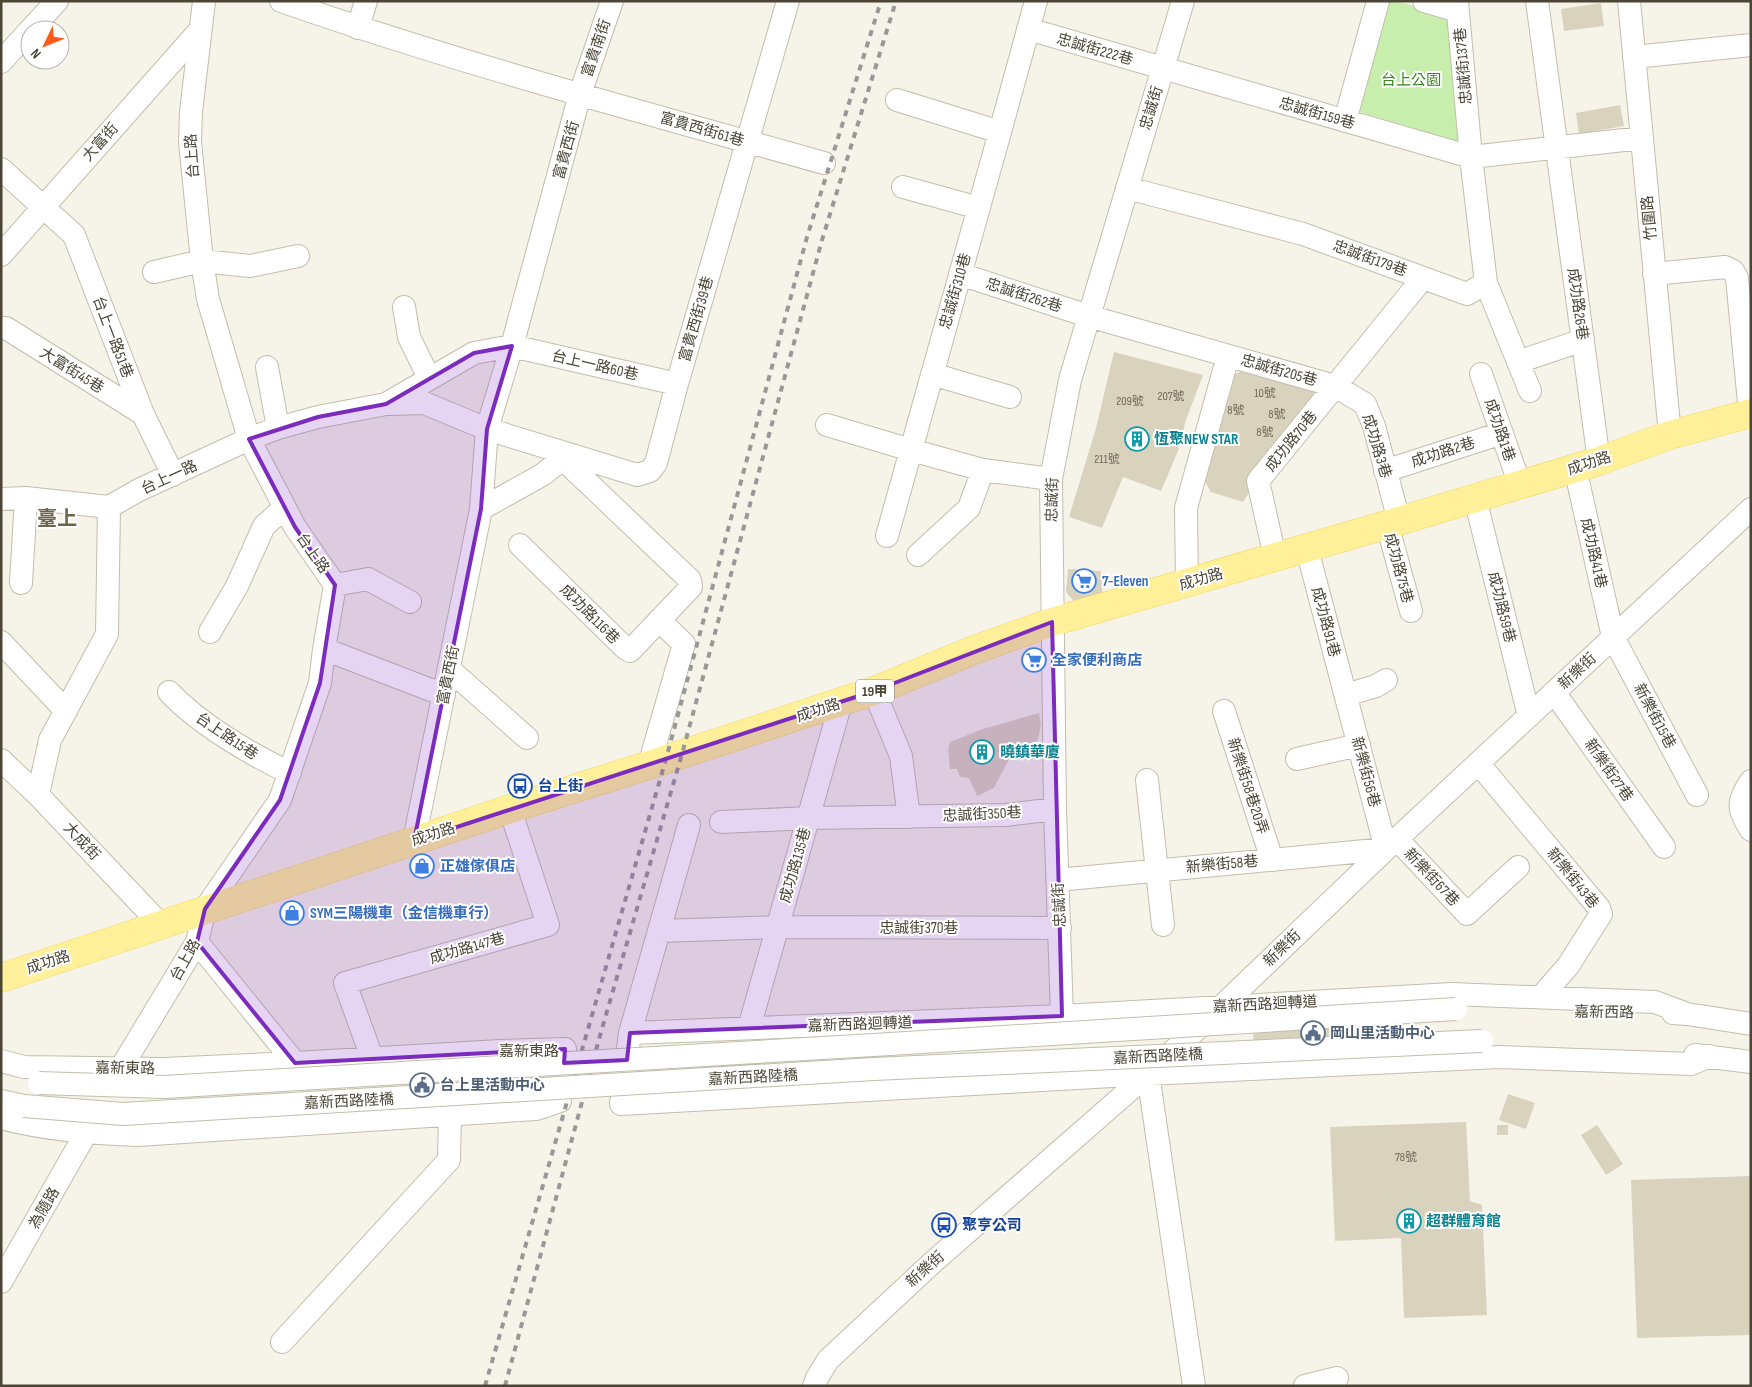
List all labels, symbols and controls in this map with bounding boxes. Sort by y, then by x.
street label: 富貴南街 [578,17,615,80]
north arrow [20,20,70,70]
street label: 忠誠街137巷 [1451,27,1476,105]
street label: 忠誠街222巷 [1054,30,1135,69]
text: N [27,45,45,62]
park label: 台上公園 [1381,71,1441,90]
street label: 忠誠街 [1136,84,1167,132]
street label: 忠誠街159巷 [1277,94,1357,133]
street label: 富貴西街61巷 [658,108,746,151]
street label: 大富街 [78,119,122,165]
street label: 富貴西街 [550,119,583,182]
street label: 台上路 [181,133,204,179]
street label: 竹圍路 [1638,195,1661,241]
street label: 忠誠街179巷 [1330,236,1410,281]
street label: 忠誠街310巷 [936,251,975,331]
street label: 成功路26巷 [1563,267,1592,341]
street label: 富貴西街39巷 [675,274,718,364]
street label: 忠誠街262巷 [983,274,1064,317]
street label: 台上一路51巷 [88,294,137,381]
street label: 大富街45巷 [36,343,107,398]
street label: 台上一路60巷 [550,346,640,385]
street label: 忠誠街205巷 [1238,350,1319,390]
house number: 10號 [1254,386,1276,401]
house number: 207號 [1157,389,1185,404]
house number: 209號 [1116,394,1144,409]
street label: 成功路1巷 [1480,396,1519,464]
house number: 8號 [1227,403,1245,418]
street label: 成功路70巷 [1261,407,1322,476]
house number: 8號 [1268,407,1286,422]
street label: 成功路3巷 [1358,412,1395,481]
house number: 8號 [1256,425,1274,440]
building icon: 恆聚NEW STAR [1124,426,1150,452]
place label: 恆聚NEW STAR [1154,430,1239,449]
street label: 成功路2巷 [1409,433,1478,472]
street label: 成功路 [1565,447,1613,479]
house number: 211號 [1094,452,1120,467]
street label: 台上一路 [138,456,200,499]
street label: 忠誠街 [1043,477,1062,523]
district label: 臺上 [37,507,77,531]
street label: 成功路41巷 [1576,516,1611,590]
street label: 台上路 [292,529,333,577]
street label: 成功路75巷 [1380,531,1417,605]
street label: 成功路 [1177,564,1225,595]
supermarket icon: 7-Eleven [1071,568,1097,594]
street label: 成功路59巷 [1484,570,1520,645]
place label: 7-Eleven [1102,572,1149,591]
street label: 成功路116巷 [556,580,624,648]
street label: 成功路91巷 [1307,585,1344,659]
street label: 富貴西街 [433,644,464,706]
supermarket icon: 全家便利商店 [1021,647,1047,673]
street label: 新樂街 [1554,649,1600,694]
place label: 全家便利商店 [1052,651,1142,670]
road number: 19甲 [856,679,894,702]
street label: 新樂街15巷 [1629,680,1680,752]
street label: 成功路 [794,694,842,726]
street label: 台上路15巷 [192,709,262,764]
street label: 新樂街58巷20弄 [1223,735,1272,837]
street label: 新樂街56巷 [1347,735,1384,810]
street label: 新樂街27巷 [1580,735,1637,805]
building icon: 曉鎮華廈 [969,739,995,765]
place label: 曉鎮華廈 [1000,743,1060,762]
bus stop icon: 台上街 [507,773,533,799]
place label: 台上街 [538,777,583,796]
street label: 忠誠街350巷 [942,803,1022,826]
street label: 大成街 [59,818,104,864]
street label: 成功路 [409,818,457,850]
street label: 成功路135巷 [776,825,815,905]
street label: 新樂街67巷 [1400,844,1463,910]
street label: 新樂街43巷 [1542,844,1603,913]
street label: 新樂街58巷 [1185,852,1259,877]
shop icon: 正雄傢俱店 [409,853,435,879]
place label: 正雄傢俱店 [440,857,515,876]
street label: 忠誠街 [1049,882,1070,928]
shop icon: SYM三陽機車（金信機車行） [279,900,305,926]
place label: SYM三陽機車（金信機車行） [310,904,498,923]
street label: 忠誠街370巷 [880,919,958,938]
street label: 新樂街 [1260,926,1305,971]
street label: 成功路147巷 [427,929,507,968]
street label: 台上路 [166,936,205,985]
street label: 成功路 [24,946,72,978]
street label: 嘉新西路迴轉道 [1212,992,1318,1017]
street label: 嘉新西路 [1574,1002,1634,1023]
street label: 嘉新西路迴轉道 [807,1013,913,1036]
public building icon: 岡山里活動中心 [1300,1020,1326,1046]
place label: 岡山里活動中心 [1330,1024,1435,1043]
street label: 嘉新東路 [499,1042,559,1061]
street label: 嘉新西路陸橋 [1113,1045,1203,1068]
street label: 嘉新東路 [95,1058,155,1079]
street label: 嘉新西路陸橋 [708,1066,798,1089]
public building icon: 台上里活動中心 [409,1072,435,1098]
place label: 台上里活動中心 [440,1076,545,1095]
street label: 嘉新西路陸橋 [304,1090,394,1113]
house number: 78號 [1395,1150,1417,1165]
street label: 為隨路 [25,1184,64,1232]
building icon: 超群體育館 [1396,1208,1422,1234]
bus stop icon: 聚亨公司 [931,1212,957,1238]
place label: 超群體育館 [1426,1212,1501,1231]
place label: 聚亨公司 [962,1216,1022,1235]
street label: 新樂街 [902,1247,948,1291]

